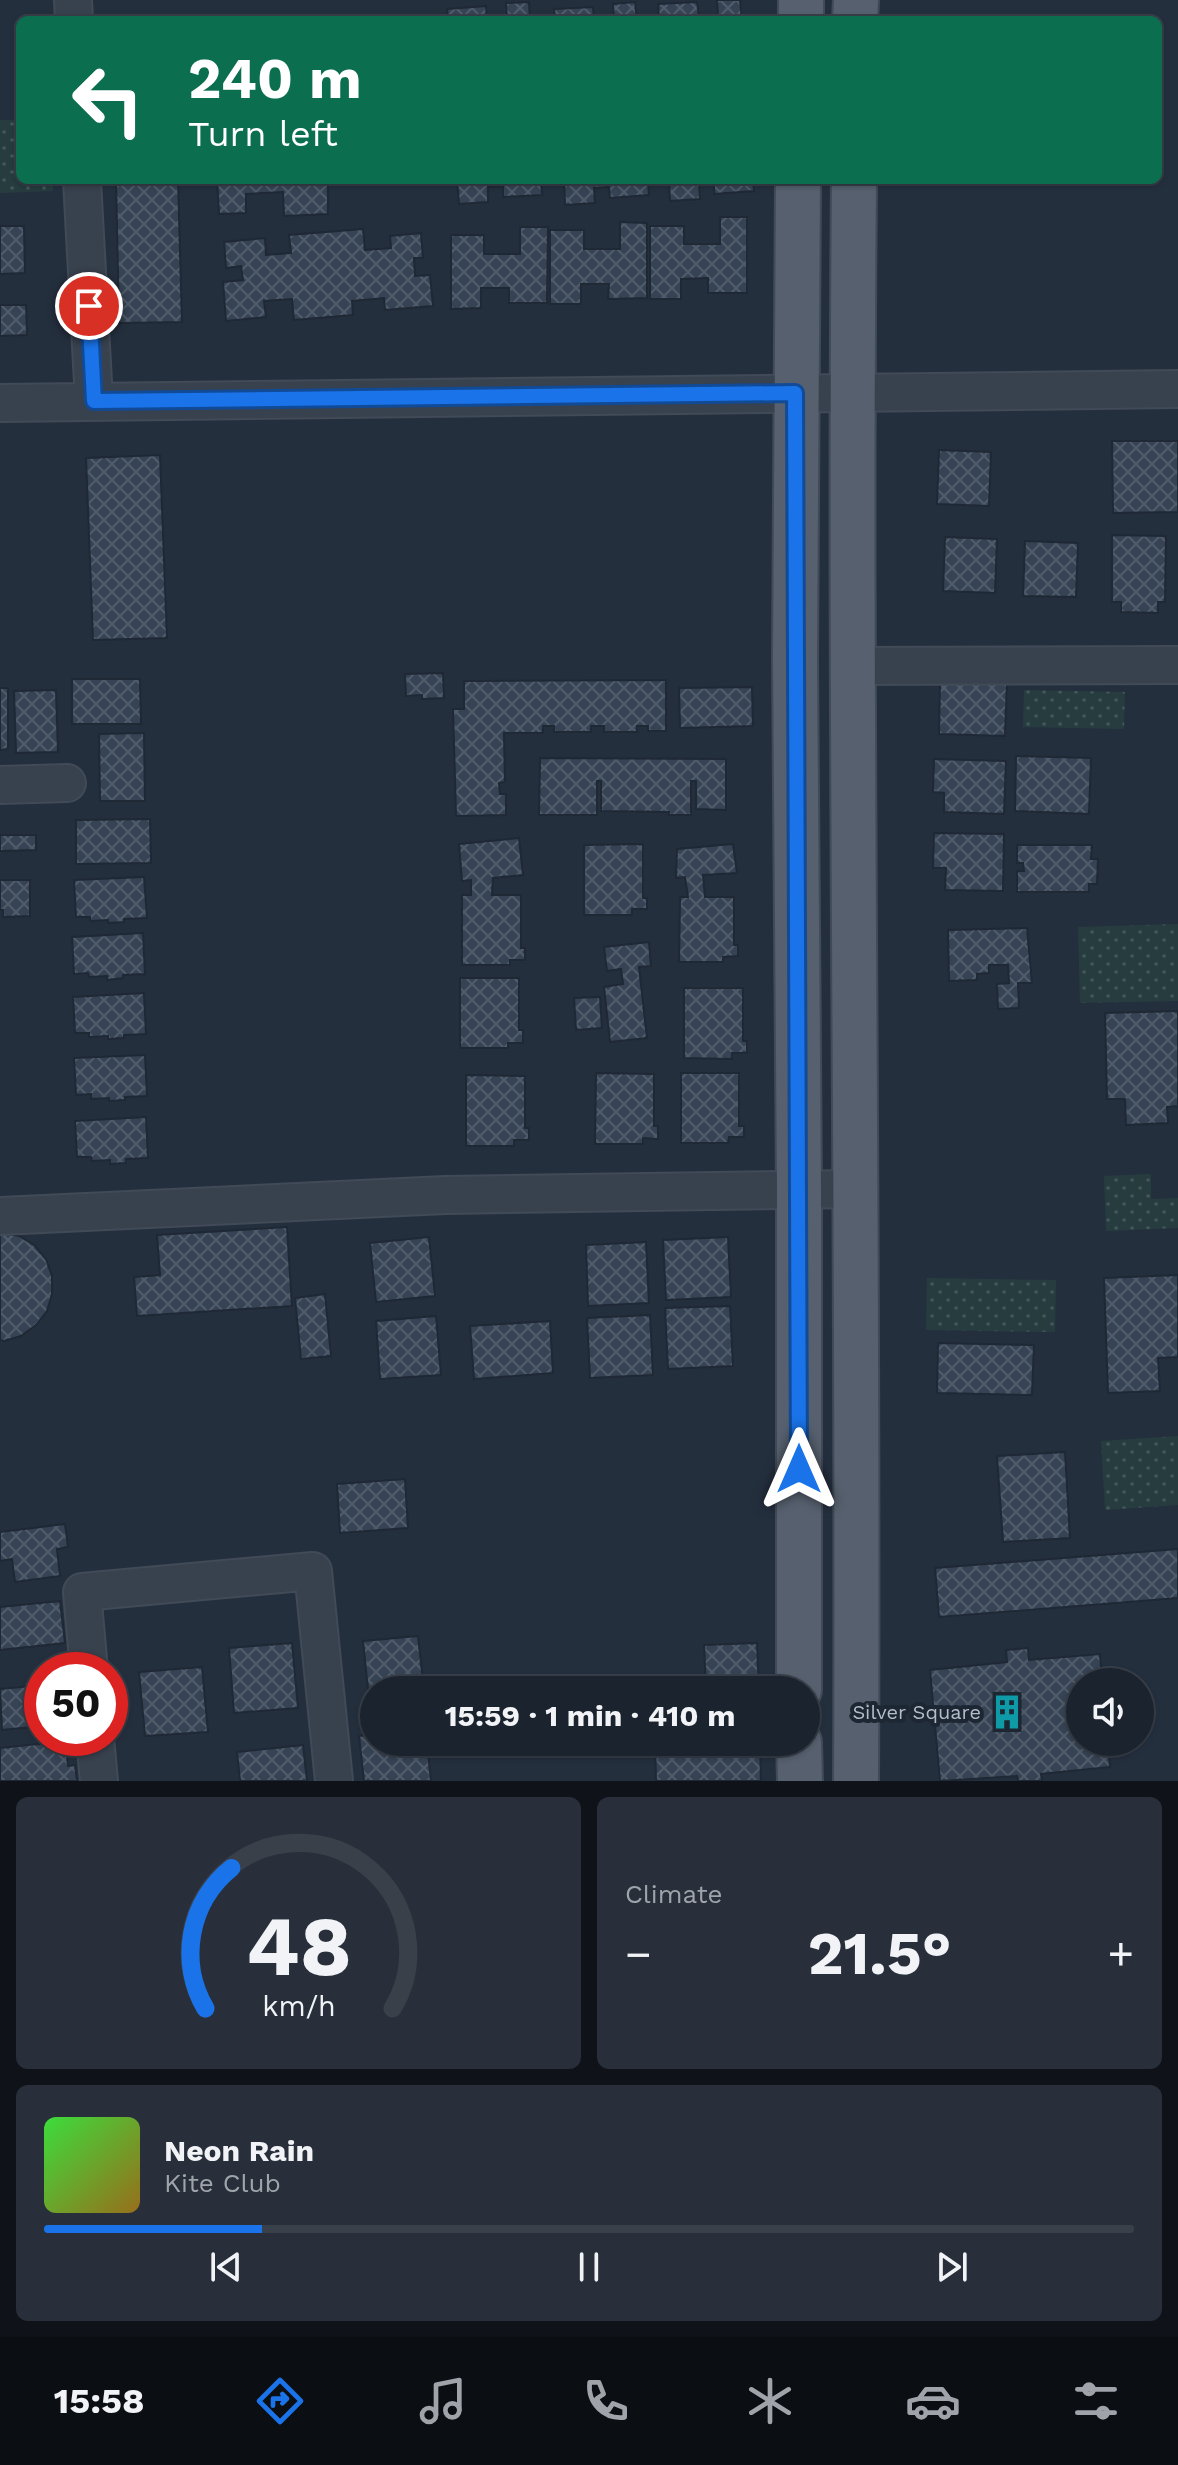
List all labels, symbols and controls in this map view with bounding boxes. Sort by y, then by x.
text: 240 m [188,46,362,112]
icon: left [56,48,160,152]
text: Turn left [188,113,338,155]
pin [55,272,123,340]
icon: arrive [67,284,111,328]
position arrow [757,1427,841,1511]
speed limit sign: 50 [24,1652,128,1756]
map controls [1066,1668,1154,1756]
button: sound [1066,1668,1154,1756]
building icon: Silver Square [988,1693,1026,1731]
text: 15:59 · 1 min · 410 m [445,1698,735,1733]
place label: Silver Square [852,1700,981,1724]
text: Climate [625,1879,723,1909]
text: 48 [246,1898,351,1995]
text: 21.5° [808,1918,951,1989]
text: − [625,1928,652,1980]
text: + [1107,1928,1134,1980]
text: km/h [262,1989,335,2023]
text: Neon Rain [164,2133,314,2168]
text: Kite Club [164,2168,281,2198]
icon: previous [204,2245,248,2289]
icon: pause [567,2245,611,2289]
icon: next [930,2245,974,2289]
icon: directions [252,2373,308,2429]
icon: music [415,2373,471,2429]
icon: phone [578,2373,634,2429]
icon: climate [742,2373,798,2429]
icon: car [905,2373,961,2429]
icon: filters [1068,2373,1124,2429]
text: 15:58 [54,2380,145,2422]

